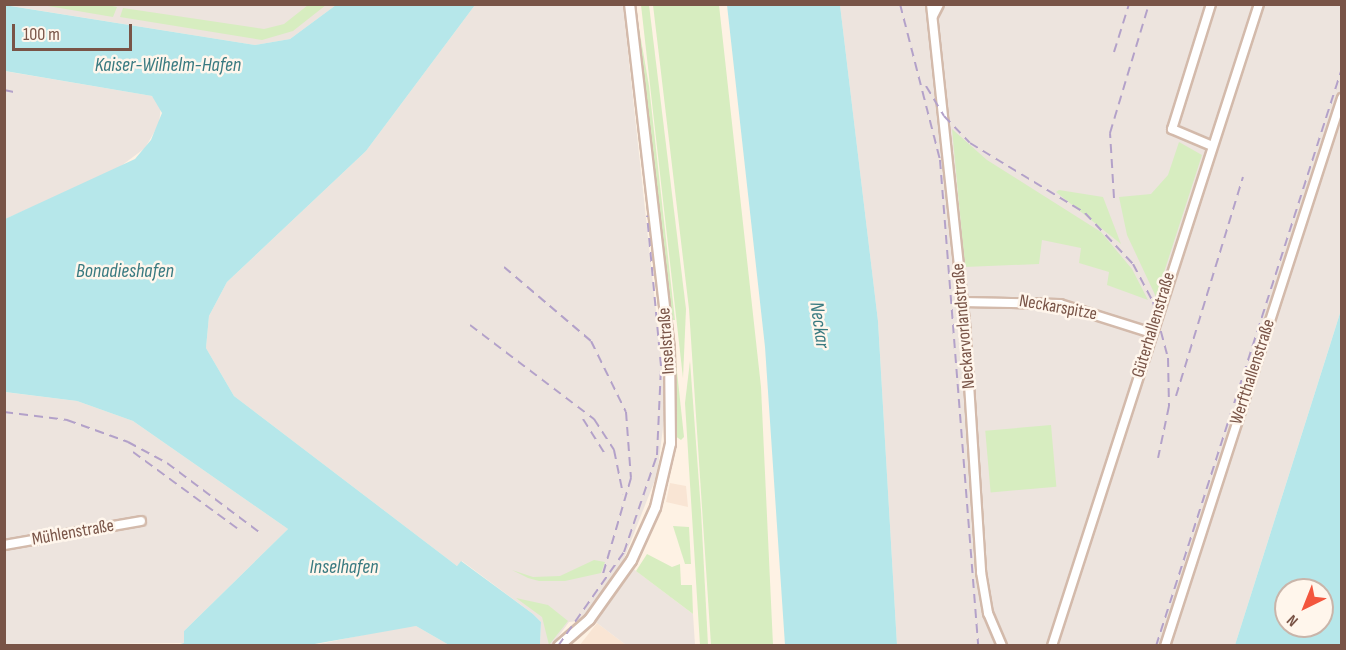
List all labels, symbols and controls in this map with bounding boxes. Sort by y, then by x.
scale bar [15,12,135,50]
text: 100 m [23,24,60,45]
water label: Kaiser-Wilhelm-Hafen [95,53,241,77]
water label: Bonadieshafen [76,259,174,283]
street label: Neckarvorlandstraße [948,262,980,390]
street label: Güterhallenstraße [1128,270,1180,380]
street label: Neckarspitze [1017,291,1099,325]
water label: Neckar [804,300,834,350]
street label: Inselstraße [654,307,680,375]
street label: Werfthallenstraße [1226,317,1280,427]
street label: Mühlenstraße [30,515,116,551]
water label: Inselhafen [310,555,378,579]
north arrow [1274,578,1334,638]
text: N [1283,610,1302,630]

